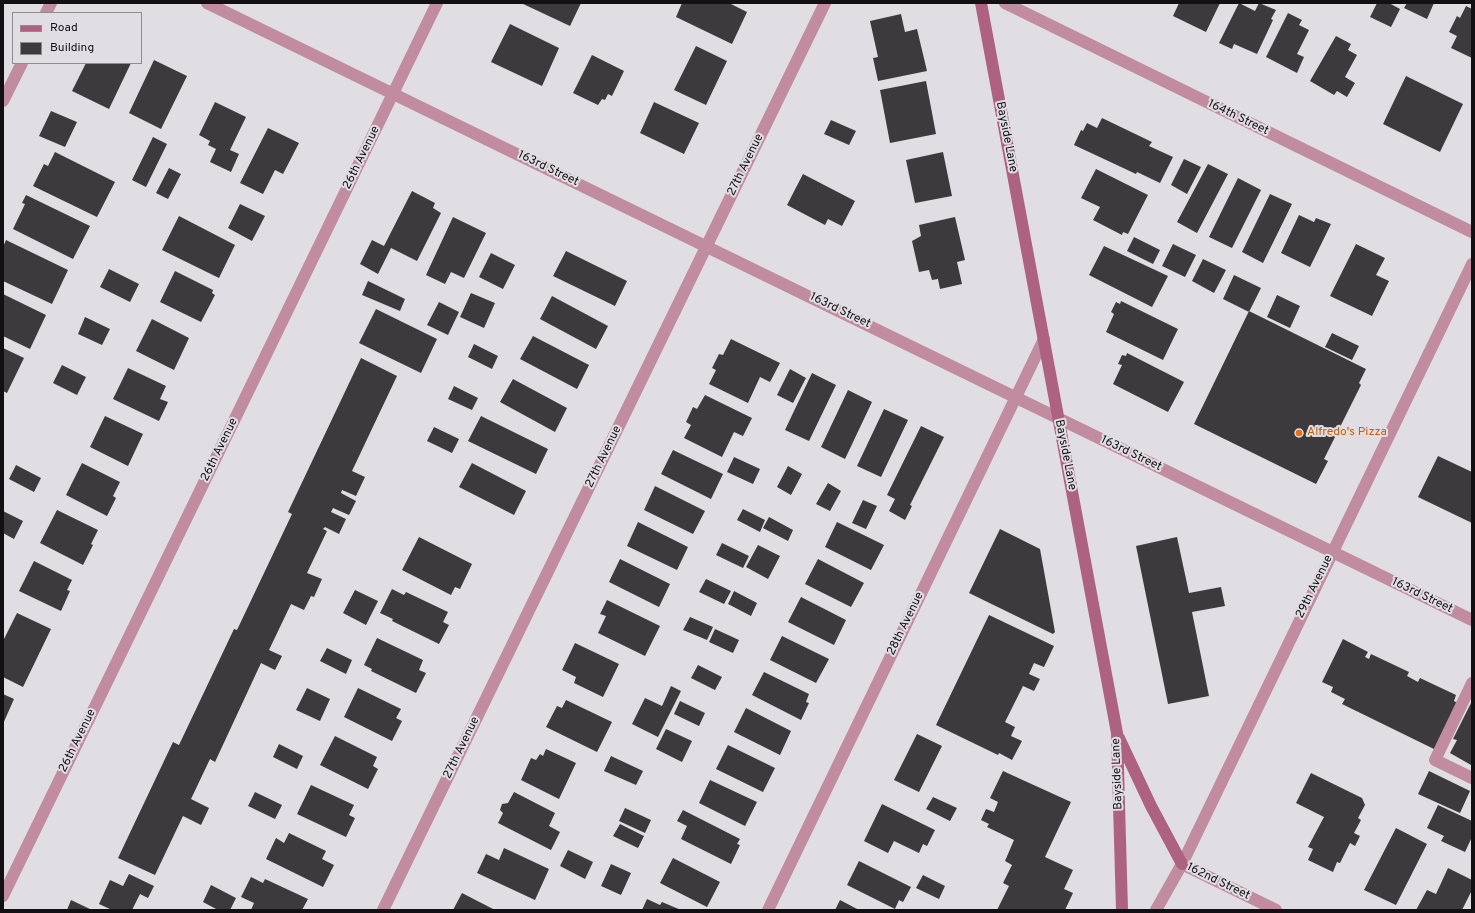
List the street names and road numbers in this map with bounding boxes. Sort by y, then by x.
street label: 164th Street [1205,97,1271,139]
street label: Bayside Lane [992,100,1020,174]
street label: 26th Avenue [341,124,383,192]
street label: 27th Avenue [725,132,767,198]
street label: 163rd Street [515,148,581,190]
street label: 163rd Street [807,290,873,332]
street label: 26th Avenue [199,416,241,484]
street label: Bayside Lane [1051,418,1079,492]
street label: 27th Avenue [583,424,625,490]
street label: 163rd Street [1098,433,1164,475]
street label: 29th Avenue [1294,553,1336,621]
street label: 163rd Street [1389,575,1455,617]
street label: 28th Avenue [885,590,927,658]
street label: 26th Avenue [57,707,99,775]
street label: 27th Avenue [441,715,483,781]
street label: Bayside Lane [1110,738,1126,810]
street label: 162nd Street [1184,861,1252,903]

